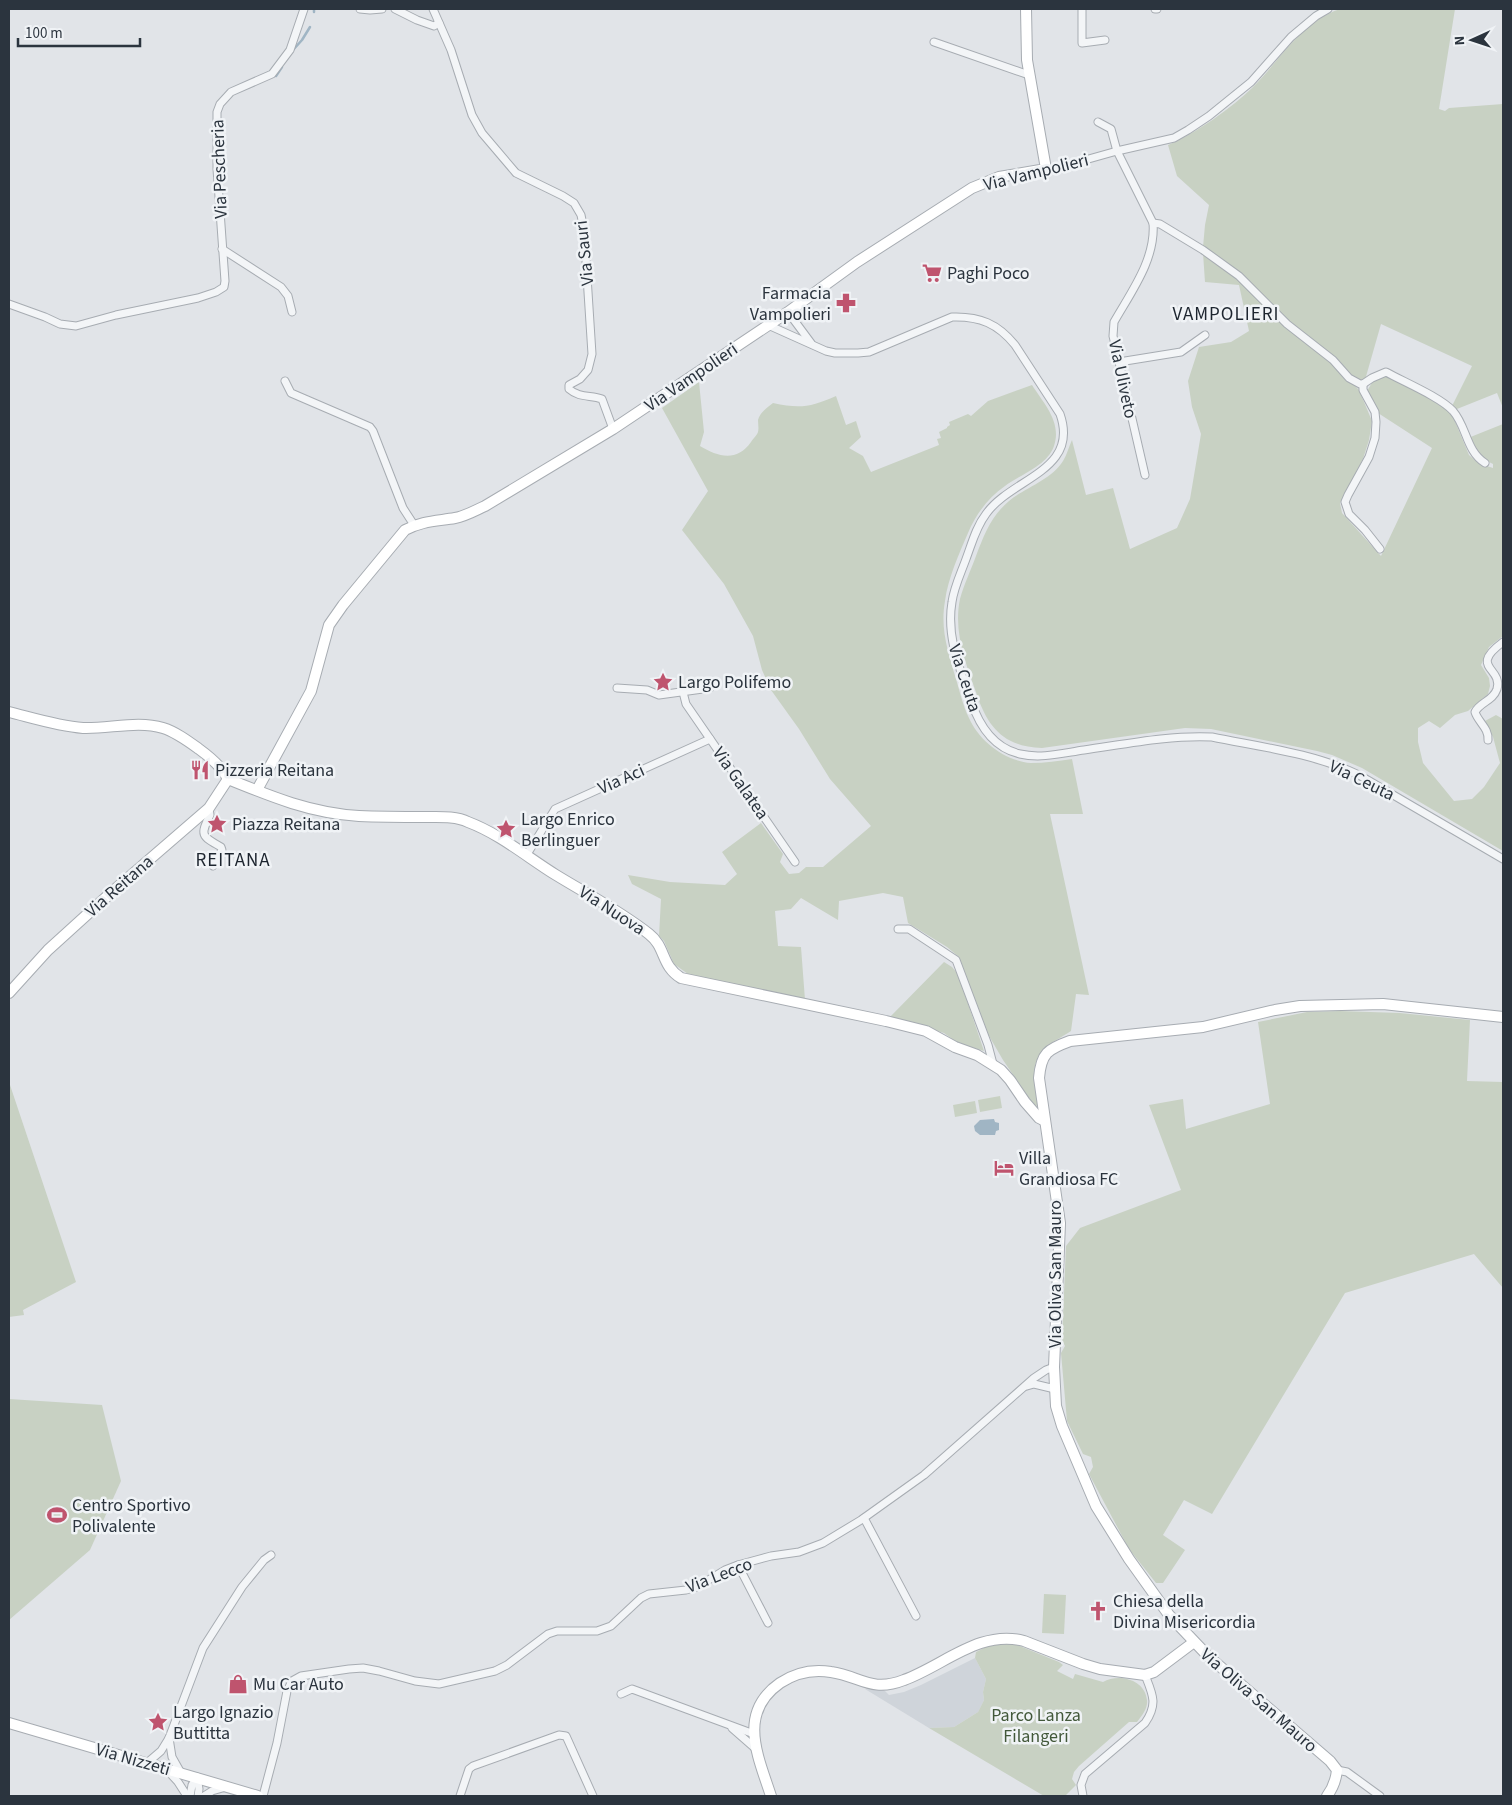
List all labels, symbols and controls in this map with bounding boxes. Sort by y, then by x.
scale bar [18,15,140,47]
north arrow [1447,15,1497,65]
text: 100 m [25,23,63,44]
text: N [1450,35,1470,46]
street label: Via Pescheria [205,119,234,219]
street label: Via Vampolieri [981,147,1091,198]
street label: Via Sauri [569,219,600,287]
place label: Paghi Poco [947,261,1029,286]
supermarket icon: Paghi Poco [921,262,943,284]
place label: Farmacia Vampolieri [750,281,831,327]
pharmacy icon: Farmacia Vampolieri [835,292,857,314]
district label: VAMPOLIERI [1172,301,1280,328]
street label: Via Vampolieri [640,337,743,418]
street label: Via Uliveto [1102,338,1143,421]
street label: Via Ceuta [942,641,987,715]
place label: Largo Polifemo [678,670,791,695]
place icon: Largo Polifemo [652,671,674,693]
street label: Via Galatea [706,742,775,825]
street label: Via Ceuta [1325,754,1399,807]
place label: Pizzeria Reitana [215,758,334,783]
street label: Via Aci [594,758,649,801]
restaurant icon: Pizzeria Reitana [189,759,211,781]
place label: Largo Enrico Berlinguer [521,807,615,853]
place label: Piazza Reitana [232,812,340,837]
place icon: Piazza Reitana [206,813,228,835]
place icon: Largo Enrico Berlinguer [495,818,517,840]
district label: REITANA [195,847,271,874]
street label: Via Reitana [80,850,159,923]
street label: Via Nuova [574,880,650,941]
place label: Villa Grandiosa FC [1019,1146,1118,1192]
hotel icon: Villa Grandiosa FC [993,1157,1015,1179]
street label: Via Oliva San Mauro [1043,1200,1068,1348]
place label: Centro Sportivo Polivalente [72,1493,191,1539]
sports icon: Centro Sportivo Polivalente [46,1504,68,1526]
street label: Via Lecco [682,1551,756,1600]
place label: Chiesa della Divina Misericordia [1113,1589,1256,1635]
church icon: Chiesa della Divina Misericordia [1087,1600,1109,1622]
street label: Via Oliva San Mauro [1195,1642,1323,1758]
place label: Mu Car Auto [253,1672,344,1697]
shop icon: Mu Car Auto [227,1673,249,1695]
place label: Largo Ignazio Buttitta [173,1700,274,1746]
park label: Parco Lanza Filangeri [991,1703,1081,1749]
place icon: Largo Ignazio Buttitta [147,1711,169,1733]
street label: Via Nizzeti [92,1737,173,1782]

